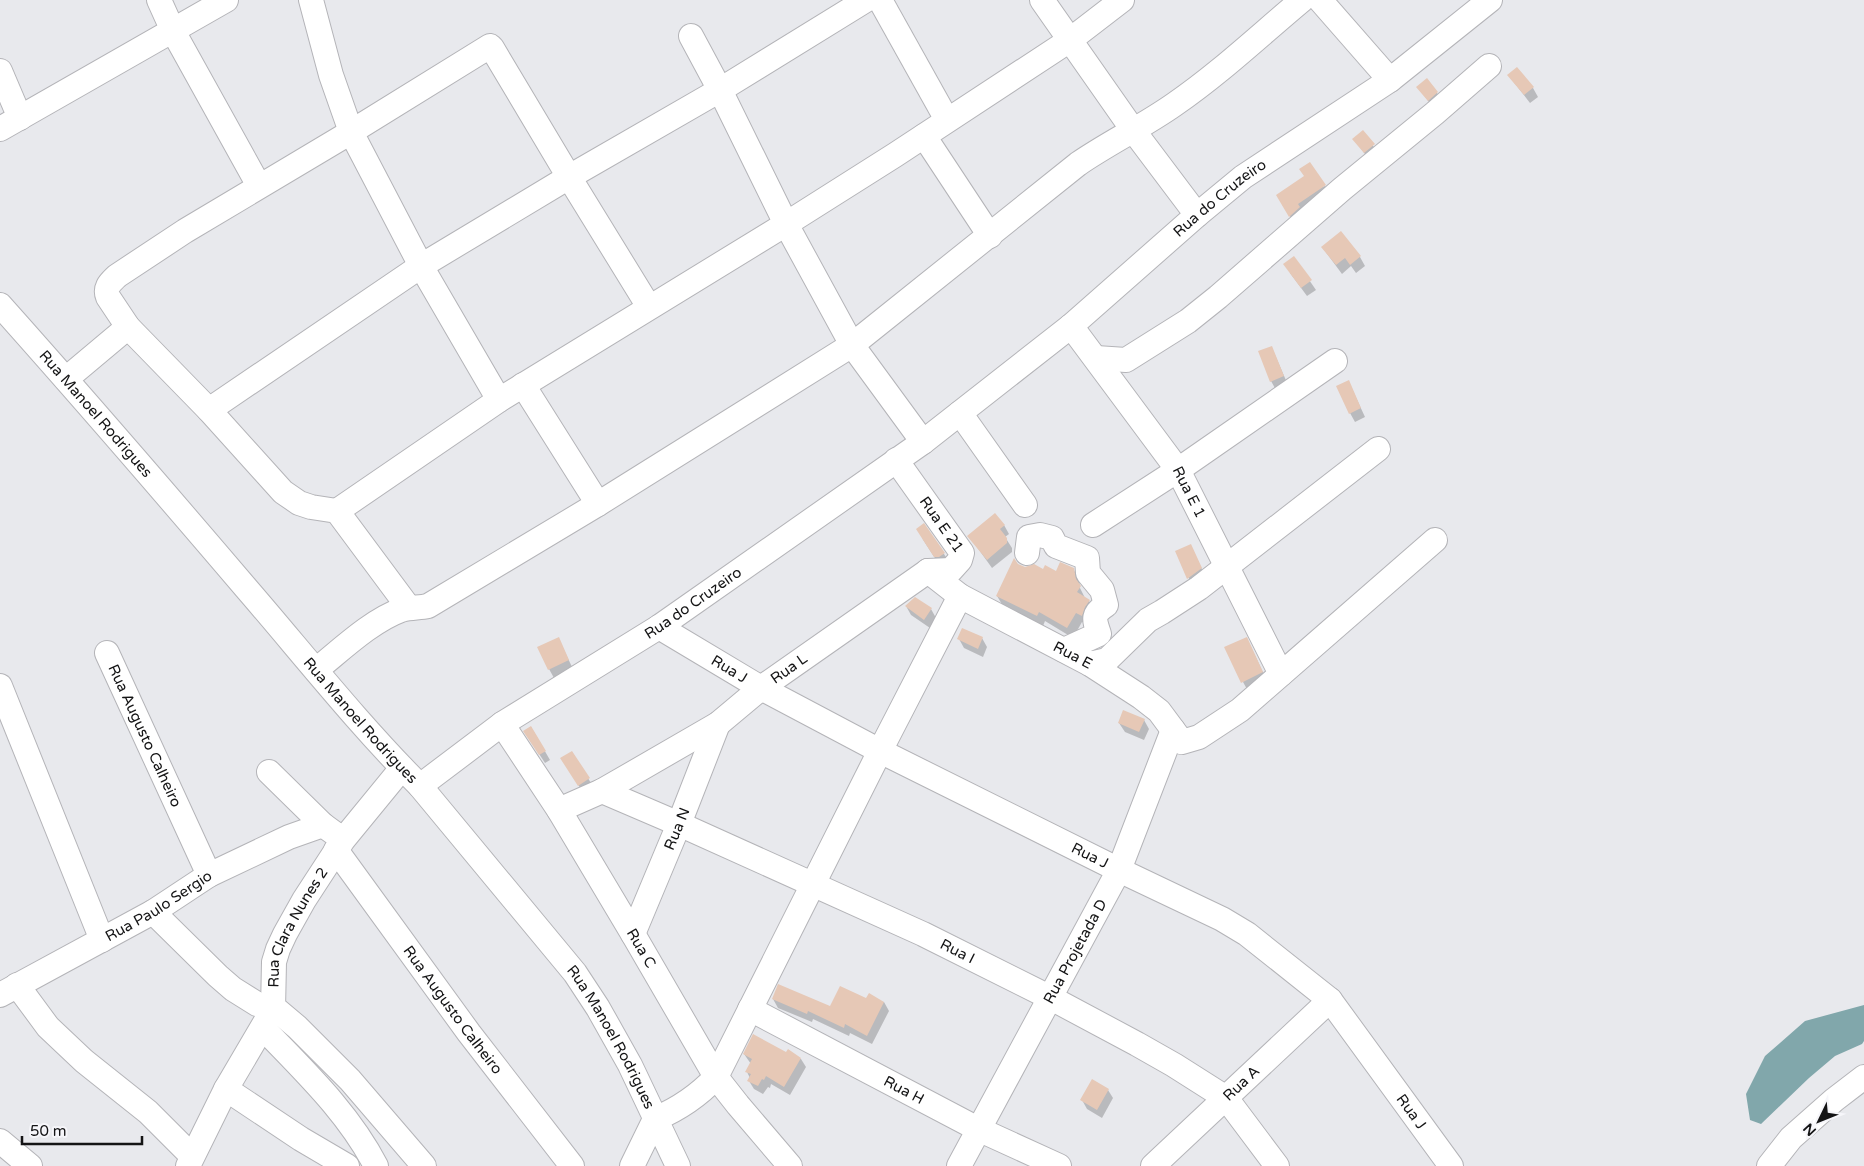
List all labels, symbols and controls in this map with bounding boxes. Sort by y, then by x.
street label: Rua do Cruzeiro [1169,155,1269,241]
street label: Rua Manoel Rodrigues [35,347,156,481]
street label: Rua E 1 [1169,463,1210,521]
street label: Rua E 21 [916,493,968,556]
street label: Rua do Cruzeiro [641,563,745,643]
street label: Rua E [1050,637,1096,673]
street label: Rua L [767,649,811,688]
street label: Rua J [708,651,751,687]
street label: Rua Manoel Rodrigues [300,654,421,787]
street label: Rua Augusto Calheiro [104,661,186,810]
street label: Rua N [660,805,694,853]
street label: Rua J [1068,839,1111,872]
street label: Rua Clara Nunes 2 [264,864,332,988]
street label: Rua Paulo Sergio [102,867,215,945]
street label: Rua Projetada D [1039,896,1111,1007]
street label: Rua C [623,925,660,971]
street label: Rua I [937,935,978,967]
street label: Rua Augusto Calheiro [399,942,506,1078]
street label: Rua Manoel Rodrigues [563,961,659,1112]
street label: Rua A [1219,1062,1263,1105]
street label: Rua H [881,1072,927,1108]
street label: Rua J [1393,1091,1430,1133]
north arrow [1794,1096,1844,1146]
scale bar [22,1114,142,1146]
text: N [1800,1120,1820,1139]
text: 50 m [30,1122,67,1140]

